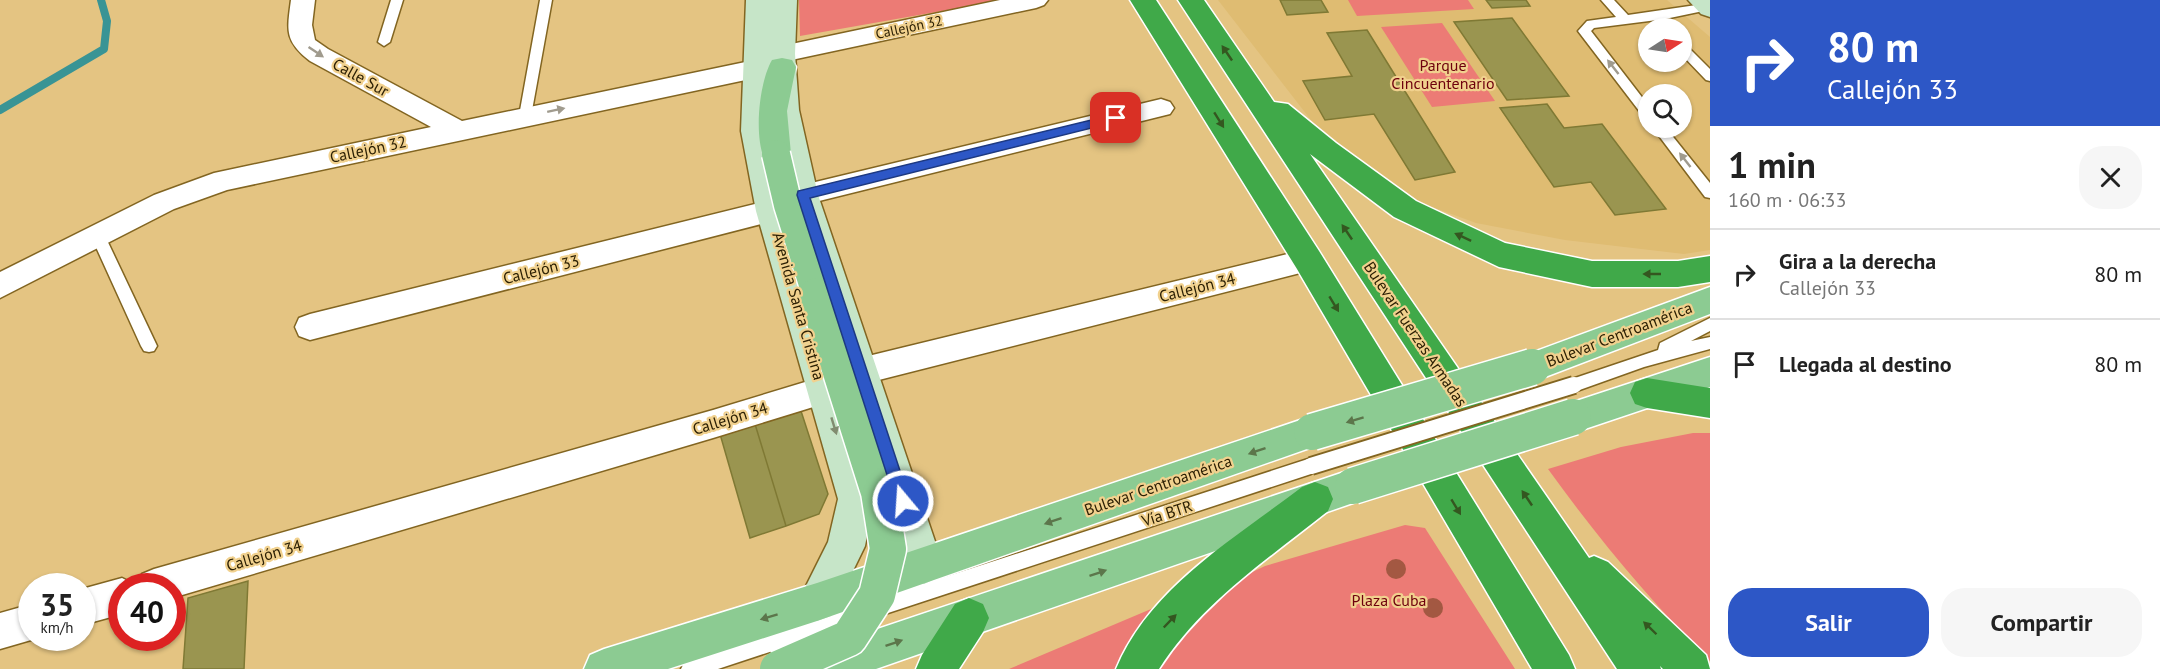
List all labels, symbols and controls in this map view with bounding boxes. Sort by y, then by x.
street label: Callejón 32 [874,11,944,43]
north arrow [1638,18,1692,72]
map controls [1638,18,1692,138]
text: 80 m [1827,19,1919,74]
icon: right [1728,24,1806,102]
one-way arrow [1221,45,1232,61]
one-way arrow [307,46,323,58]
street label: Calle Sur [329,53,393,101]
park label: Parque Cincuentenario [1391,55,1495,93]
one-way arrow [1606,59,1619,75]
text: Callejón 33 [1827,72,1958,106]
button: search [1638,84,1692,138]
pin [1090,92,1141,143]
icon: arrive [1099,101,1132,134]
one-way arrow [546,105,565,114]
one-way arrow [1214,112,1225,129]
street label: Callejón 32 [328,131,408,167]
text: 1 min [1728,141,1816,188]
button: close [2079,146,2142,209]
one-way arrow [1678,152,1691,168]
text: 160 m · 06:33 [1728,187,1846,213]
one-way arrow [1342,224,1353,240]
street label: Avenida Santa Cristina [768,230,830,382]
one-way arrow [1455,232,1472,241]
text: Gira a la derecha [1779,247,1936,275]
street label: Callejón 33 [501,250,581,288]
street label: Bulevar Fuerzas Armadas [1360,258,1472,411]
icon: right [1728,258,1761,291]
text: 80 m [2094,260,2142,288]
street label: Callejón 34 [1157,268,1237,306]
one-way arrow [1642,269,1661,279]
text: Callejón 33 [1779,275,1876,301]
one-way arrow [1329,296,1339,313]
street label: Bulevar Centroamérica [1543,297,1695,371]
icon: arrive [1728,348,1761,381]
text: Llegada al destino [1779,350,1952,378]
text: 80 m [2094,350,2142,378]
street label: Callejón 34 [690,397,770,439]
one-way arrow [1346,416,1364,425]
one-way arrow [830,417,839,435]
one-way arrow [1248,447,1266,457]
street label: Bulevar Centroamérica [1082,450,1234,520]
position arrow [871,469,935,533]
one-way arrow [1522,490,1533,506]
street label: Vía BTR [1138,495,1195,531]
one-way arrow [1450,499,1461,515]
one-way arrow [1044,517,1062,527]
street label: Callejón 34 [224,535,304,575]
one-way arrow [1089,568,1107,578]
speed limit sign: 40 [108,573,186,651]
text: 35 [40,585,74,624]
button: Salir [1728,588,1929,657]
button: Compartir [1941,588,2142,657]
park label: Plaza Cuba [1352,590,1426,610]
one-way arrow [760,613,778,623]
one-way arrow [1162,615,1176,629]
text: km/h [41,618,73,637]
one-way arrow [1643,621,1658,635]
one-way arrow [885,638,903,648]

